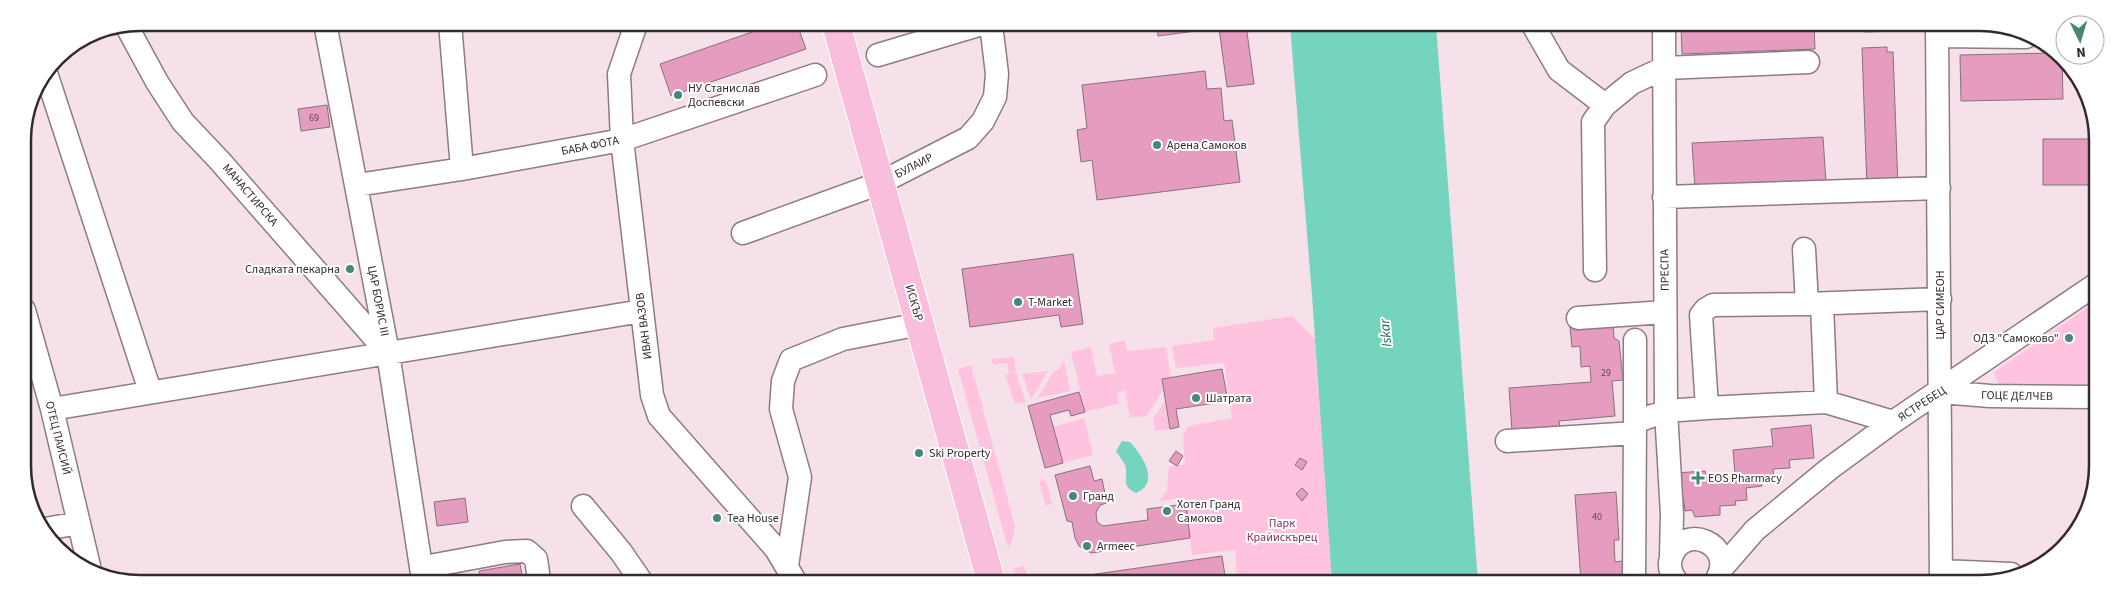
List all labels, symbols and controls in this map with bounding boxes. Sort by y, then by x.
north arrow [2055,15,2105,65]
text: N [2076,42,2087,62]
place label: НУ Станислав Доспевски [688,80,760,111]
marker: НУ Станислав Доспевски [672,89,684,101]
house number: 69 [309,111,319,125]
street label: БАБА ФОТА [560,132,621,160]
place label: Арена Самоков [1167,137,1247,154]
marker: Арена Самоков [1151,139,1163,151]
street label: БУЛАИР [892,149,936,183]
street label: МАНАСТИРСКА [218,160,282,230]
street label: ПРЕСПА [1656,248,1674,291]
place label: Сладката пекарна [245,261,340,278]
marker: Сладката пекарна [344,263,356,275]
street label: ЦАР БОРИС III [363,264,393,338]
street label: ЦАР СИМЕОН [1932,270,1949,340]
street label: ИСКЪР [901,283,927,323]
street label: ИВАН ВАЗОВ [631,292,657,360]
place label: T-Market [1028,294,1072,311]
marker: T-Market [1012,296,1024,308]
water label: Iskar [1375,317,1397,348]
place label: ОДЗ "Самоково" [1973,330,2059,347]
marker: ОДЗ "Самоково" [2063,332,2075,344]
house number: 29 [1601,366,1611,380]
street label: ЯСТРЕБЕЦ [1895,382,1950,426]
street label: ГОЦЕ ДЕЛЧЕВ [1981,387,2053,405]
place label: Шатрата [1206,390,1252,407]
marker: Шатрата [1190,392,1202,404]
street label: ОТЕЦ ПАИСИЙ [41,399,75,477]
place label: Ski Property [929,445,991,462]
marker: Ski Property [913,447,925,459]
place label: EOS Pharmacy [1708,470,1782,487]
marker: EOS Pharmacy [1692,472,1704,484]
place label: Гранд [1083,488,1115,505]
marker: Гранд [1067,490,1079,502]
place label: Хотел Гранд Самоков [1177,496,1241,527]
marker: Хотел Гранд Самоков [1161,505,1173,517]
place label: Tea House [727,510,779,527]
house number: 40 [1592,510,1602,524]
marker: Tea House [711,512,723,524]
park label: Парк Крайискърец [1247,515,1318,546]
place label: Armeec [1097,538,1136,555]
marker: Armeec [1081,540,1093,552]

